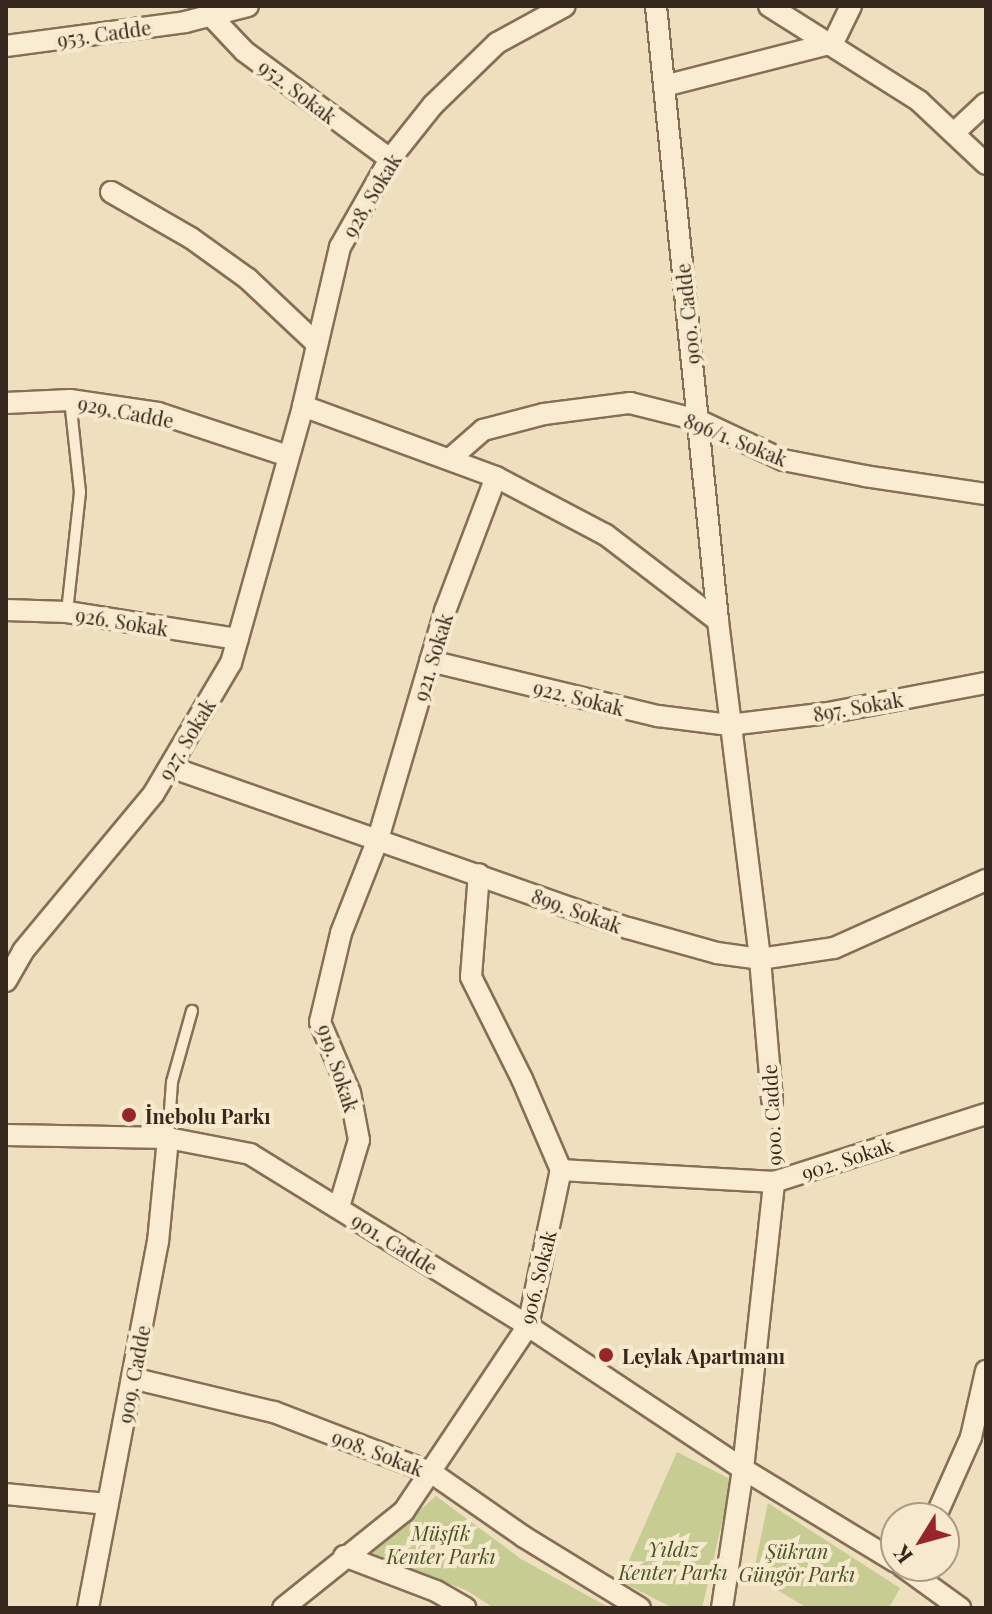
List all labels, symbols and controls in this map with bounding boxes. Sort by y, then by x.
street label: 953. Cadde [55,15,153,51]
street label: 952. Sokak [254,54,342,128]
street label: 928. Sokak [337,149,405,241]
street label: 900. Cadde [670,262,704,366]
street label: 929. Cadde [76,390,176,432]
street label: 896/1. Sokak [681,407,791,471]
street label: 926. Sokak [74,602,170,640]
street label: 921. Sokak [407,610,457,704]
street label: 922. Sokak [531,674,627,720]
street label: 897. Sokak [811,686,905,726]
street label: 927. Sokak [152,694,220,784]
street label: 899. Sokak [529,883,625,937]
street label: 919. Sokak [314,1021,364,1115]
street label: 900. Cadde [756,1064,786,1166]
place label: İnebolu Parkı [145,1103,270,1127]
marker: İnebolu Parkı [120,1106,138,1124]
street label: 902. Sokak [798,1132,896,1184]
street label: 901. Cadde [348,1207,442,1279]
street label: 906. Sokak [514,1228,560,1326]
street label: 909. Cadde [112,1323,154,1425]
place label: Leylak Apartmanı [622,1343,786,1367]
marker: Leylak Apartmanı [597,1346,615,1364]
street label: 908. Sokak [329,1424,427,1480]
north arrow [880,1502,960,1582]
park label: Müşfik Kenter Parkı [386,1520,496,1567]
park label: Yıldız Kenter Parkı [618,1537,728,1584]
park label: Şükran Güngör Parkı [739,1539,855,1586]
text: K [886,1540,919,1571]

